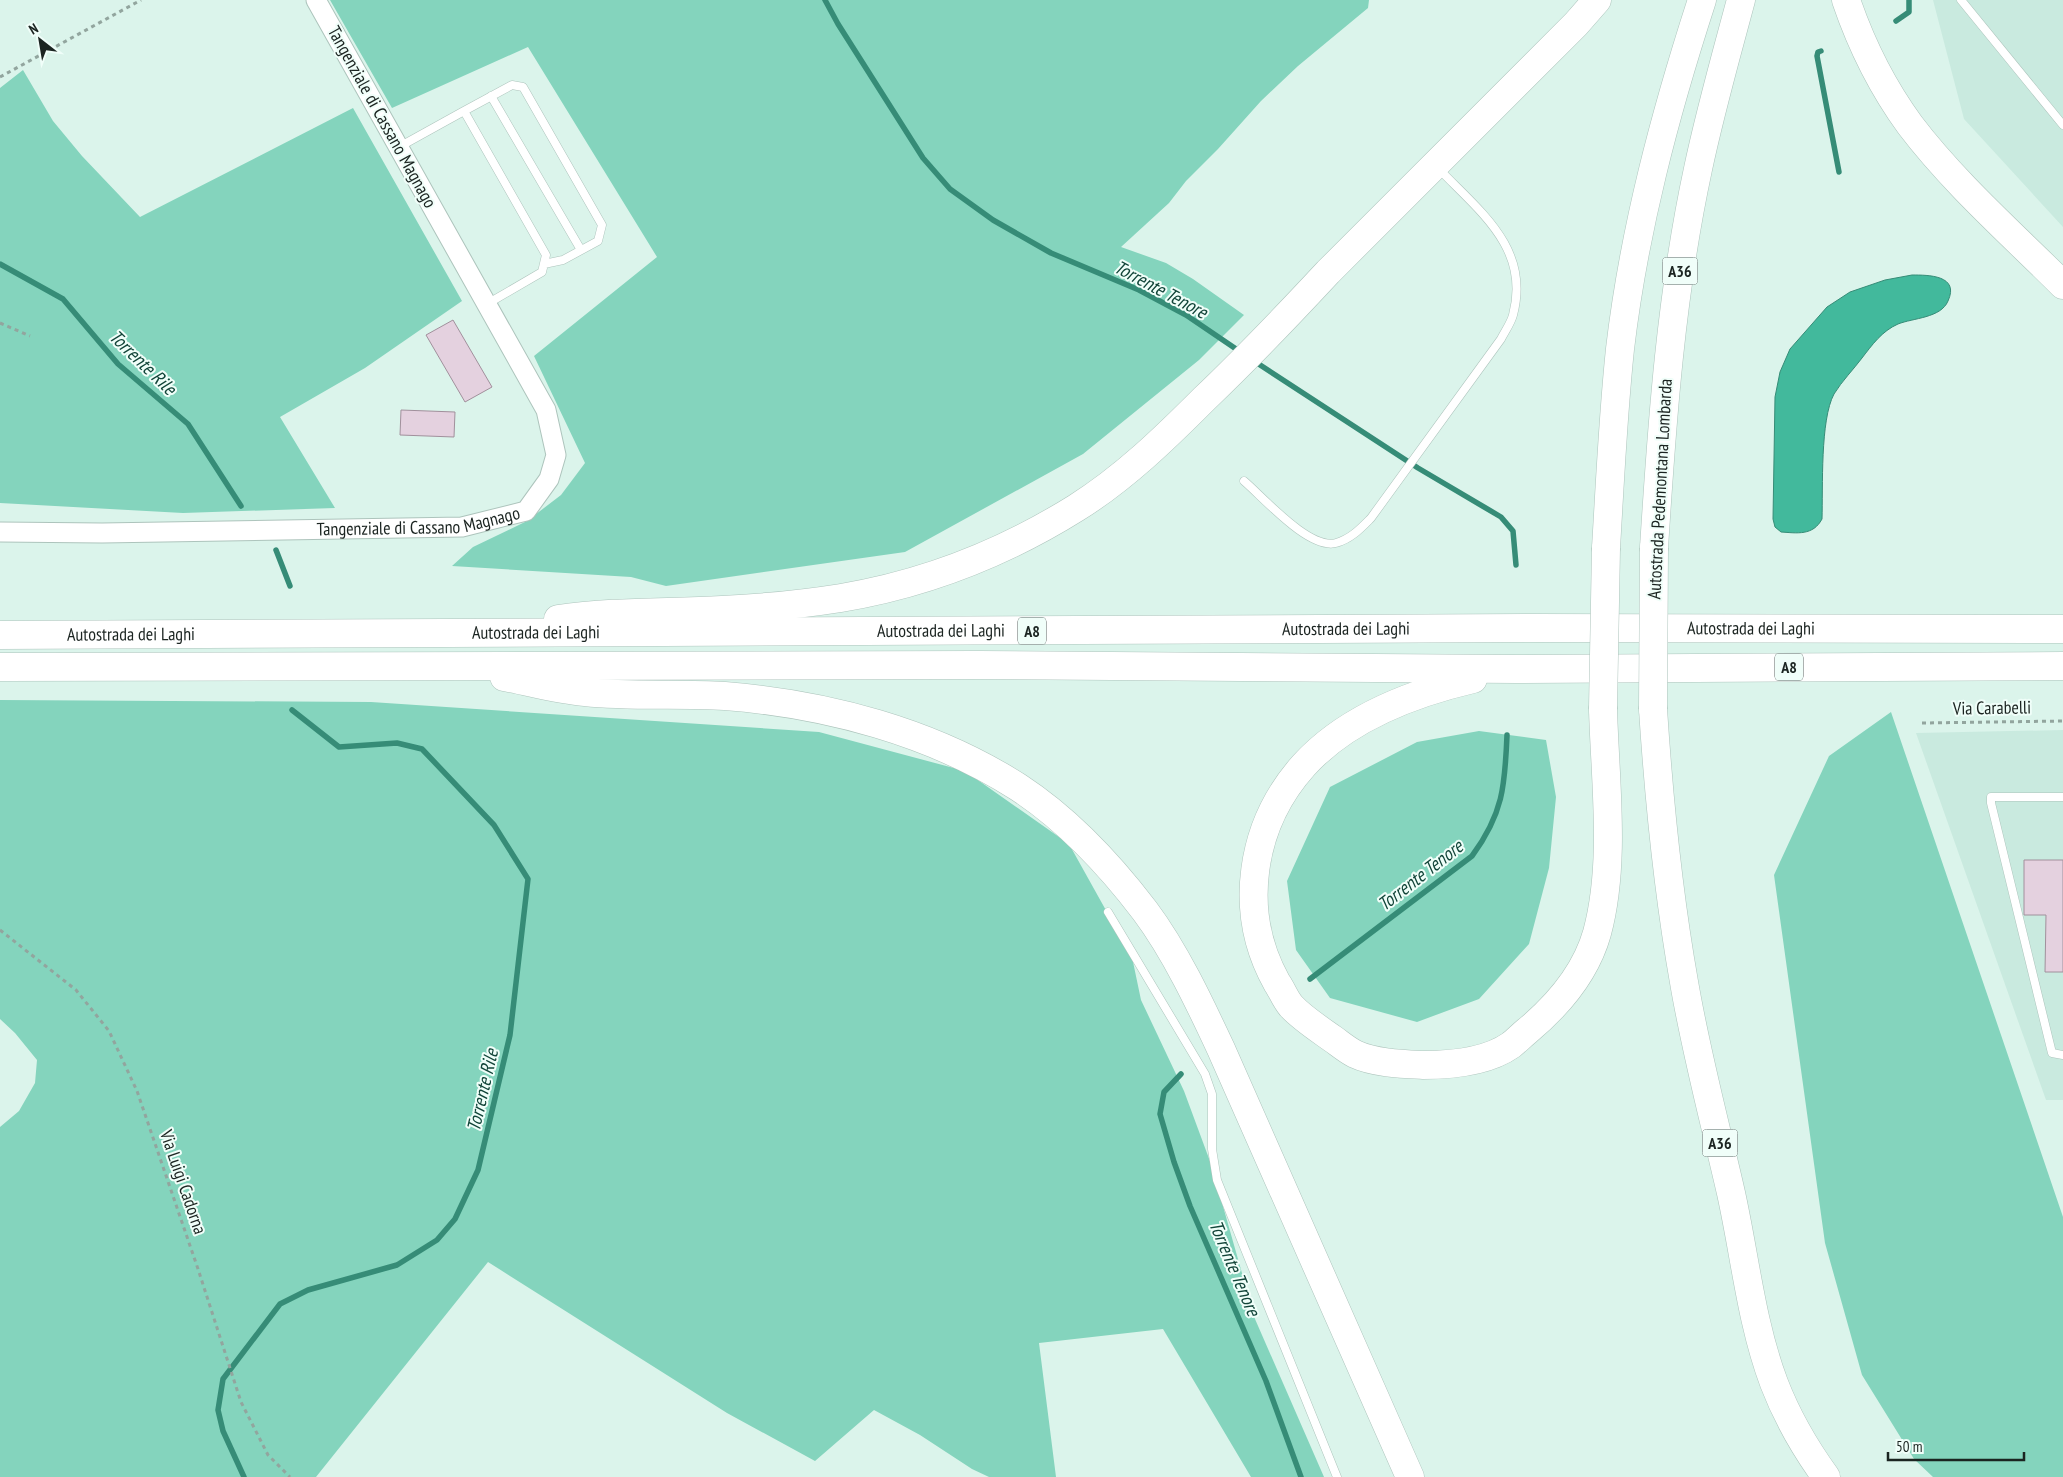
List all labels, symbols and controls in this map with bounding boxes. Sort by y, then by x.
north arrow [15,15,65,65]
text: N [25,19,41,39]
street label: Tangenziale di Cassano Magnago [323,22,442,212]
water label: Torrente Tenore [1110,255,1213,324]
road number: A36 [1662,258,1698,284]
water label: Torrente Rile [105,324,182,401]
street label: Autostrada Pedemontana Lombarda [1642,378,1677,600]
street label: Tangenziale di Cassano Magnago [316,501,522,540]
street label: Autostrada dei Laghi [1687,616,1815,640]
street label: Autostrada dei Laghi [1282,617,1410,640]
street label: Autostrada dei Laghi [877,618,1005,642]
road number: A8 [1018,618,1046,644]
street label: Autostrada dei Laghi [472,620,600,644]
street label: Autostrada dei Laghi [67,622,195,646]
road number: A8 [1775,654,1803,680]
street label: Via Carabelli [1952,695,2031,720]
water label: Torrente Tenore [1373,834,1468,916]
water label: Torrente Rile [461,1045,503,1134]
street label: Via Luigi Cadorna [155,1126,212,1237]
road number: A36 [1702,1130,1738,1156]
water label: Torrente Tenore [1204,1216,1266,1321]
scale bar [1888,1430,2024,1462]
text: 50 m [1896,1437,1922,1456]

